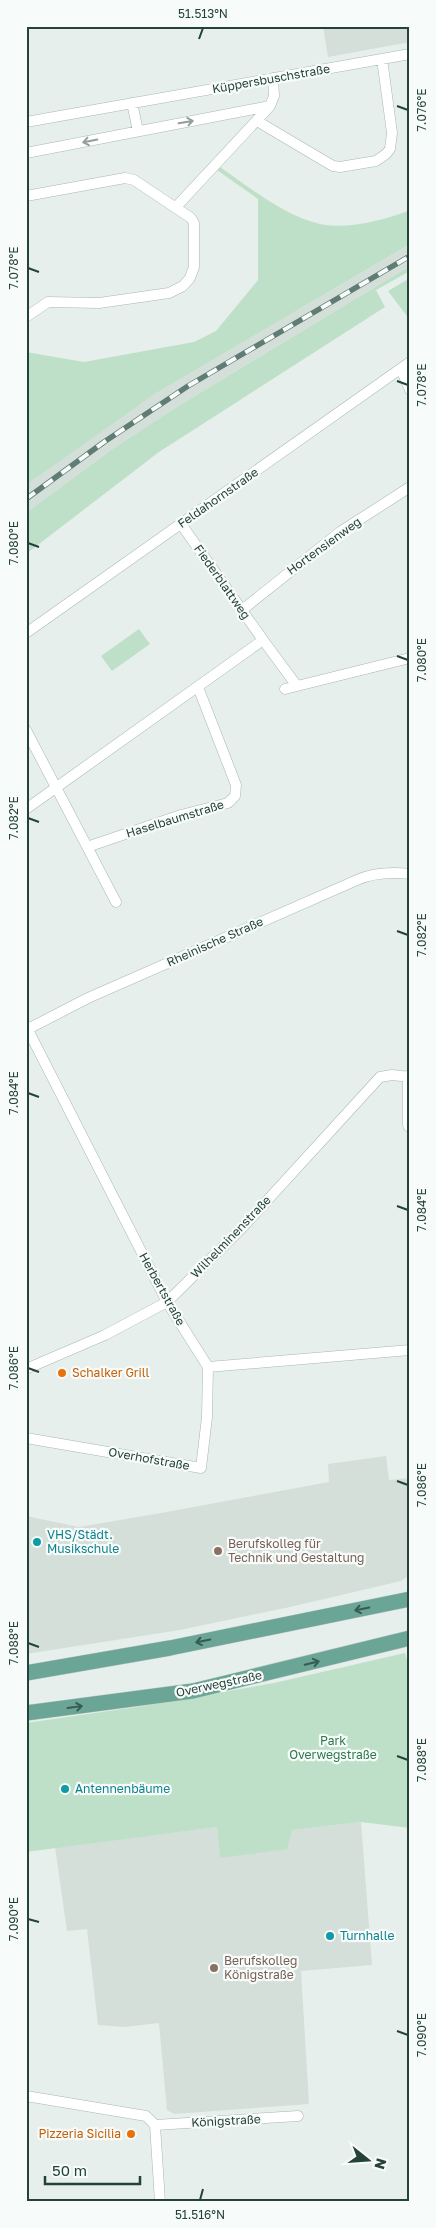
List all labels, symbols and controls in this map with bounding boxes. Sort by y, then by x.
text: 51.513°N [178,6,228,21]
street label: Küppersbuschstraße [211,61,331,96]
text: 7.076°E [414,88,429,132]
one-way arrow [178,116,194,126]
one-way arrow [83,136,99,146]
text: 7.078°E [6,246,21,290]
text: 7.078°E [414,363,429,407]
street label: Feldahornstraße [175,464,261,531]
street label: Hortensienweg [284,514,364,578]
text: 7.080°E [6,521,21,565]
street label: Fiederblattweg [191,541,254,622]
text: 7.080°E [414,638,429,682]
text: 7.082°E [6,796,21,840]
street label: Haselbaumstraße [124,796,226,841]
text: 7.082°E [414,913,429,957]
street label: Rheinische Straße [164,914,265,970]
text: 7.084°E [6,1071,21,1115]
text: 7.084°E [414,1188,429,1232]
street label: Wilhelminenstraße [187,1192,274,1281]
street label: Herbertstraße [136,1250,189,1328]
text: 7.086°E [6,1346,21,1390]
place label: Schalker Grill [72,1365,150,1380]
marker: Schalker Grill [56,1367,68,1379]
street label: Overhofstraße [107,1444,191,1473]
text: 7.086°E [414,1463,429,1507]
place label: VHS/Städt. Musikschule [47,1527,119,1556]
marker: VHS/Städt. Musikschule [31,1536,43,1548]
place label: Berufskolleg für Technik und Gestaltung [228,1536,364,1565]
marker: Berufskolleg für Technik und Gestaltung [212,1545,224,1557]
one-way arrow [354,1604,370,1614]
text: 7.088°E [6,1621,21,1665]
one-way arrow [195,1637,211,1647]
one-way arrow [303,1658,319,1667]
street label: Overwegstraße [174,1667,263,1700]
one-way arrow [66,1702,82,1712]
park label: Park Overwegstraße [289,1733,377,1762]
text: 7.088°E [414,1738,429,1782]
place label: Antennenbäume [75,1781,170,1796]
marker: Antennenbäume [59,1783,71,1795]
text: 7.090°E [6,1897,21,1941]
place label: Turnhalle [340,1928,394,1943]
marker: Turnhalle [324,1930,336,1942]
place label: Berufskolleg Königstraße [224,1953,297,1982]
marker: Berufskolleg Königstraße [208,1962,220,1974]
text: 7.090°E [414,2013,429,2057]
street label: Königstraße [191,2111,261,2130]
place label: Pizzeria Sicilia [38,2126,121,2141]
marker: Pizzeria Sicilia [125,2128,137,2140]
north arrow [344,2136,394,2186]
scale bar [45,2153,140,2185]
text: N [371,2156,391,2172]
text: 50 m [52,2161,87,2179]
text: 51.516°N [175,2207,225,2222]

